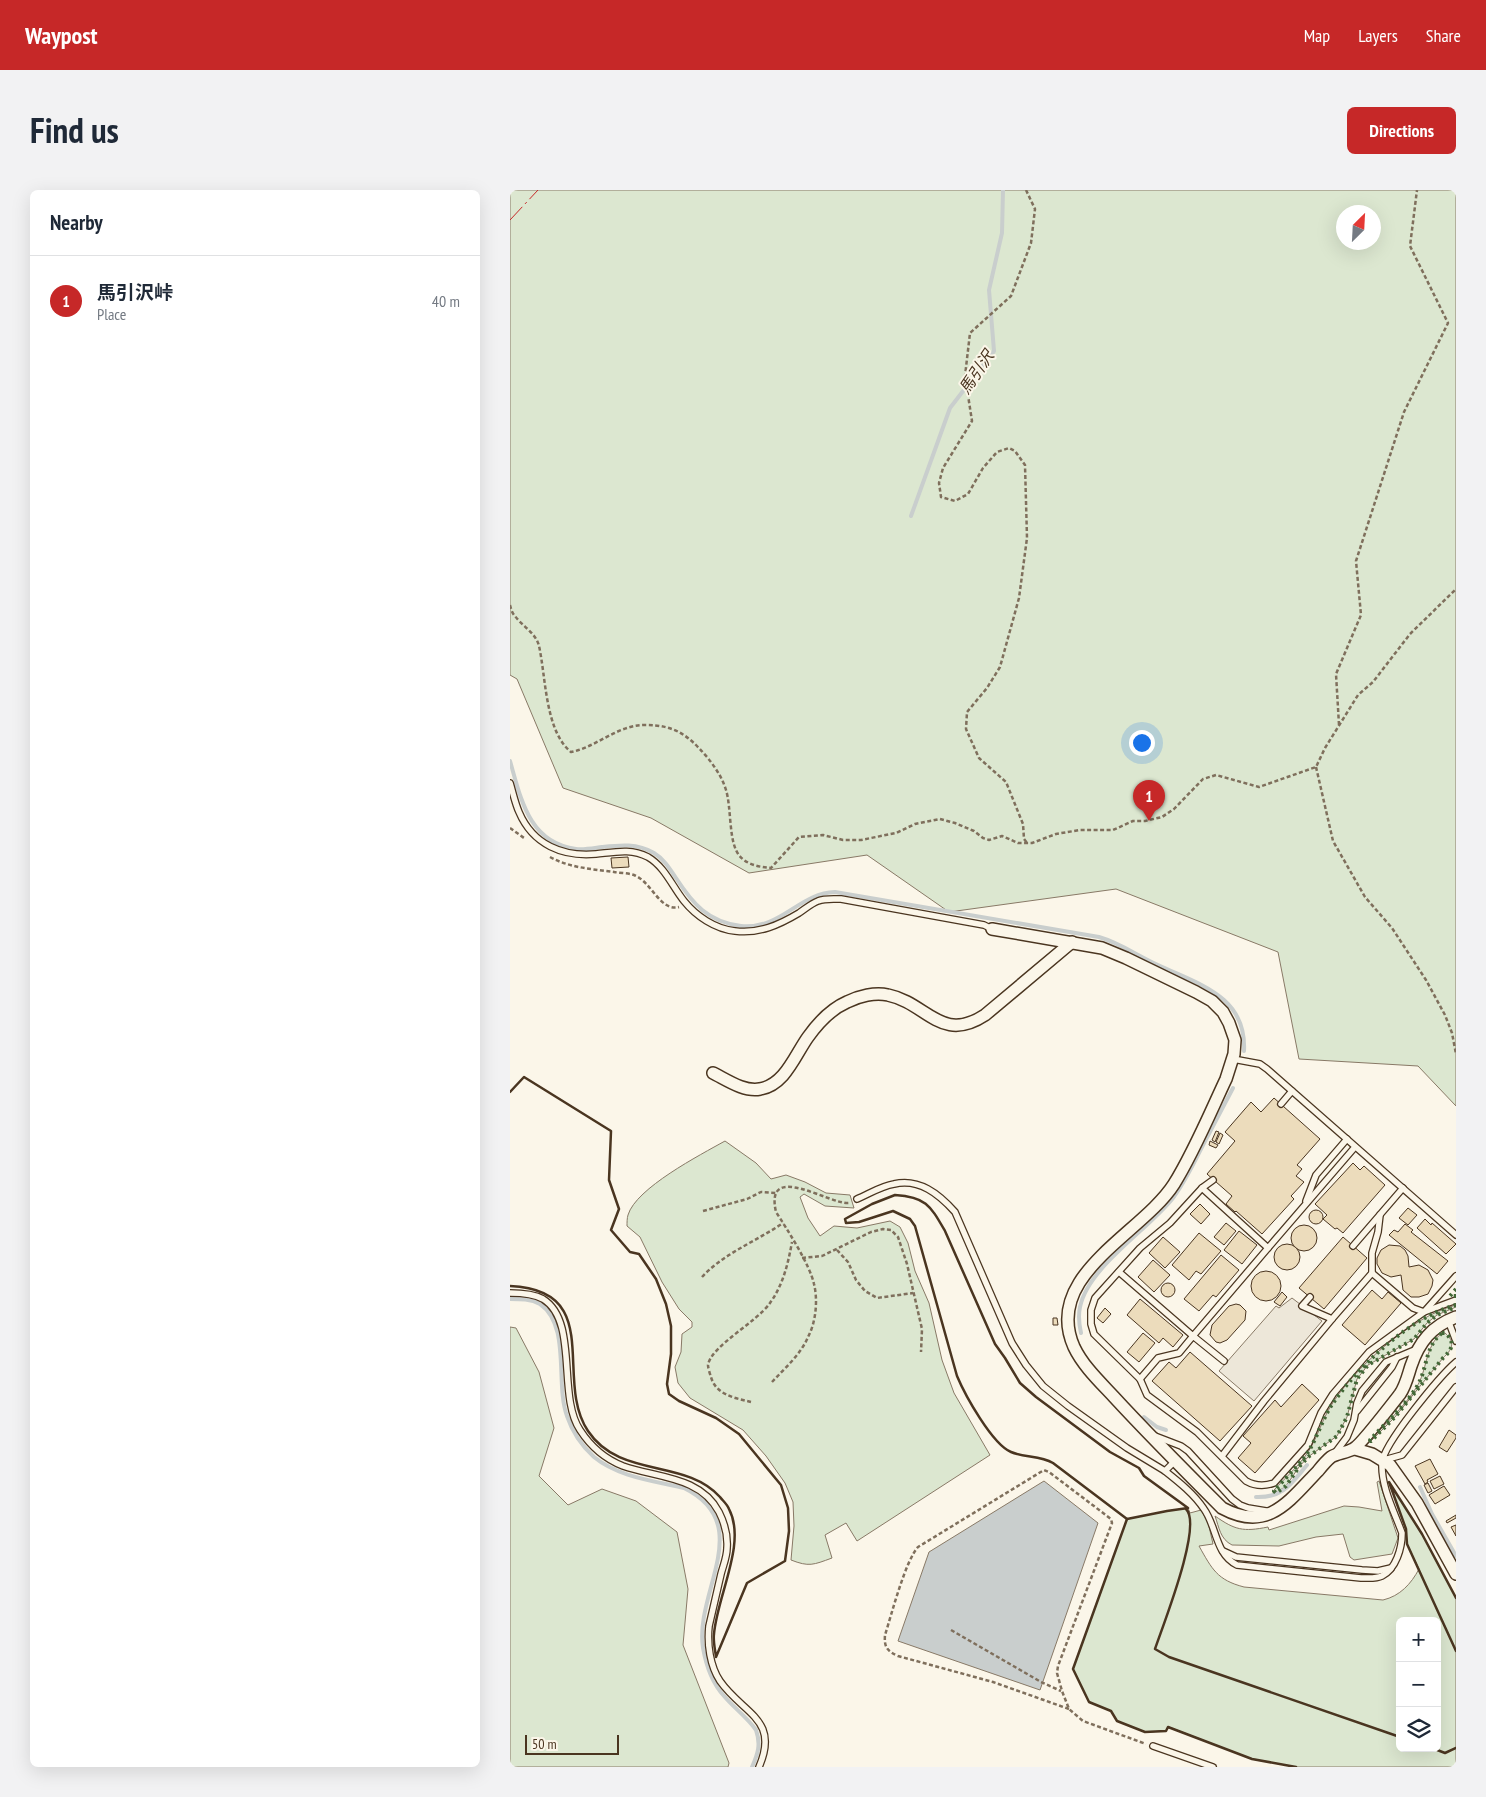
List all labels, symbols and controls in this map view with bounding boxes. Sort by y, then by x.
text: Waypost [25,20,98,51]
text: Map [1304,24,1330,47]
text: Layers [1358,24,1398,47]
text: Share [1426,24,1461,47]
text: Find us [30,107,119,153]
button: Directions [1347,107,1456,154]
north arrow [1336,205,1381,250]
text: Nearby [50,209,103,236]
text: 馬引沢峠 [97,280,173,304]
text: 1 [62,291,70,311]
text: 40 m [432,291,460,311]
text: Place [97,304,126,324]
water label: 馬引沢 [954,345,999,397]
your location [1129,730,1155,756]
pin: 1 [1133,780,1165,821]
map controls [1396,1617,1441,1752]
button: + [1396,1617,1441,1662]
button: − [1396,1662,1441,1707]
button: layers [1396,1707,1441,1752]
scale bar [525,1732,619,1755]
text: 50 m [532,1735,557,1753]

